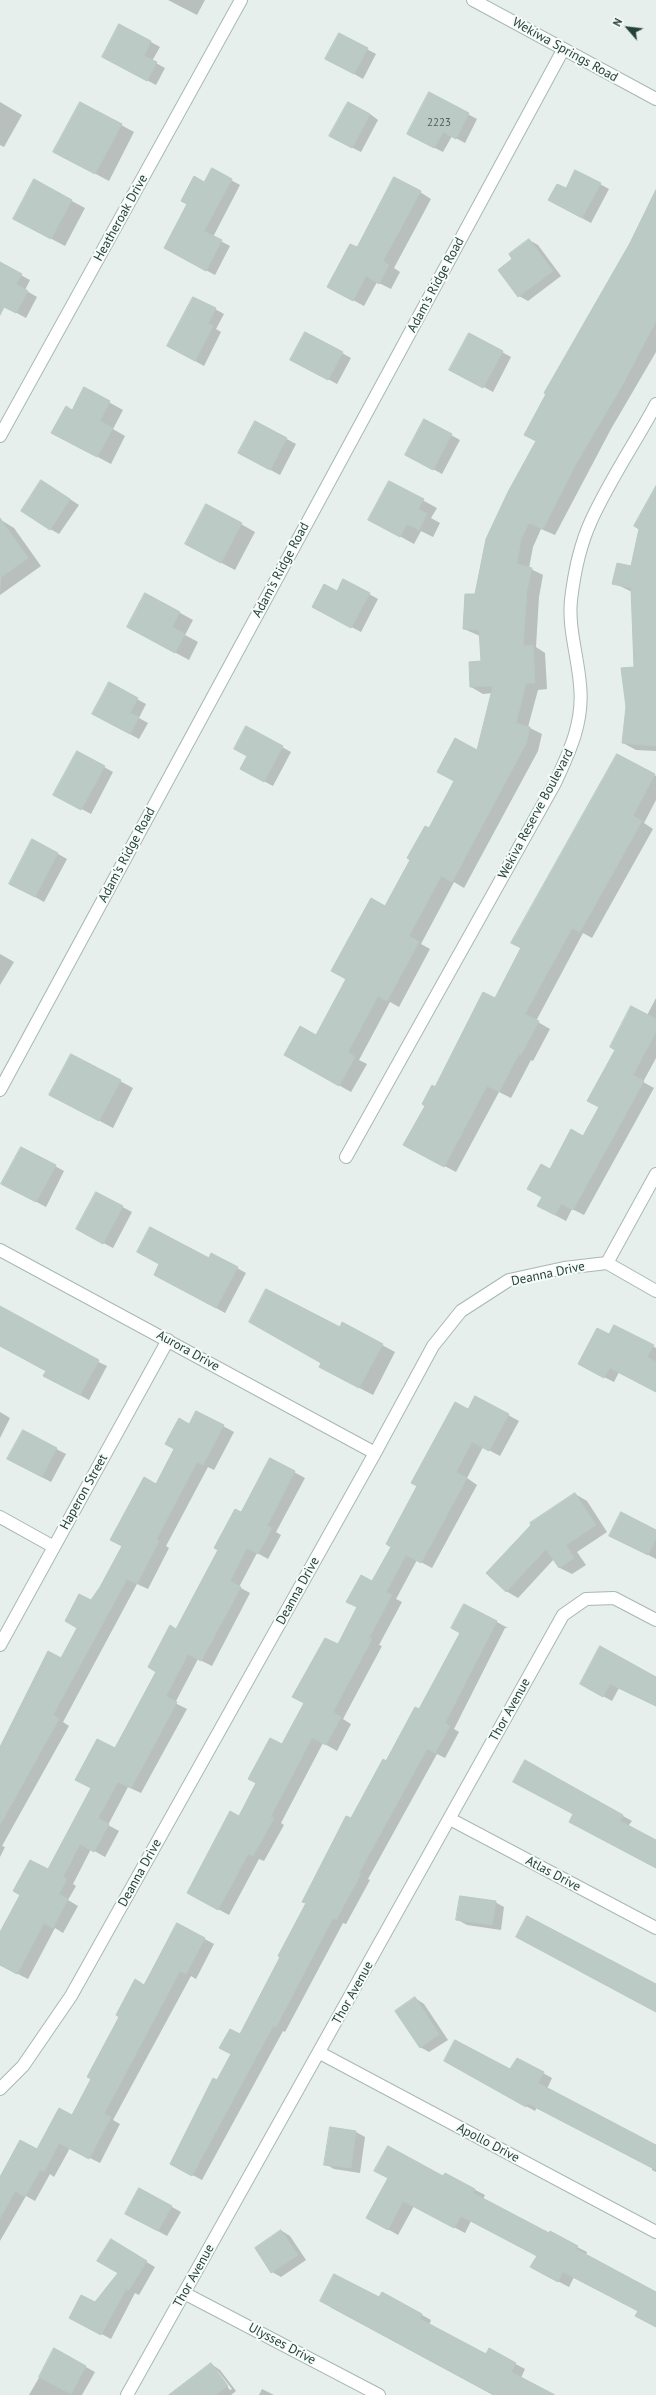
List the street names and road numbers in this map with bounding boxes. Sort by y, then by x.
street label: Wekiwa Springs Road [509,14,621,86]
street label: Heatheroak Drive [91,172,151,264]
street label: Adam's Ridge Road [404,235,468,335]
street label: Adam's Ridge Road [249,520,313,620]
street label: Wekiva Reserve Boulevard [495,746,577,882]
street label: Adam's Ridge Road [95,805,159,905]
street label: Deanna Drive [510,1259,586,1289]
street label: Aurora Drive [154,1327,222,1375]
street label: Haperon Street [57,1451,111,1533]
street label: Deanna Drive [273,1554,323,1628]
street label: Thor Avenue [486,1676,534,1744]
street label: Deanna Drive [115,1836,165,1910]
street label: Atlas Drive [523,1853,583,1895]
street label: Thor Avenue [329,1959,377,2027]
street label: Apollo Drive [454,2120,522,2166]
street label: Thor Avenue [170,2242,218,2310]
street label: Ulysses Drive [246,2320,318,2368]

